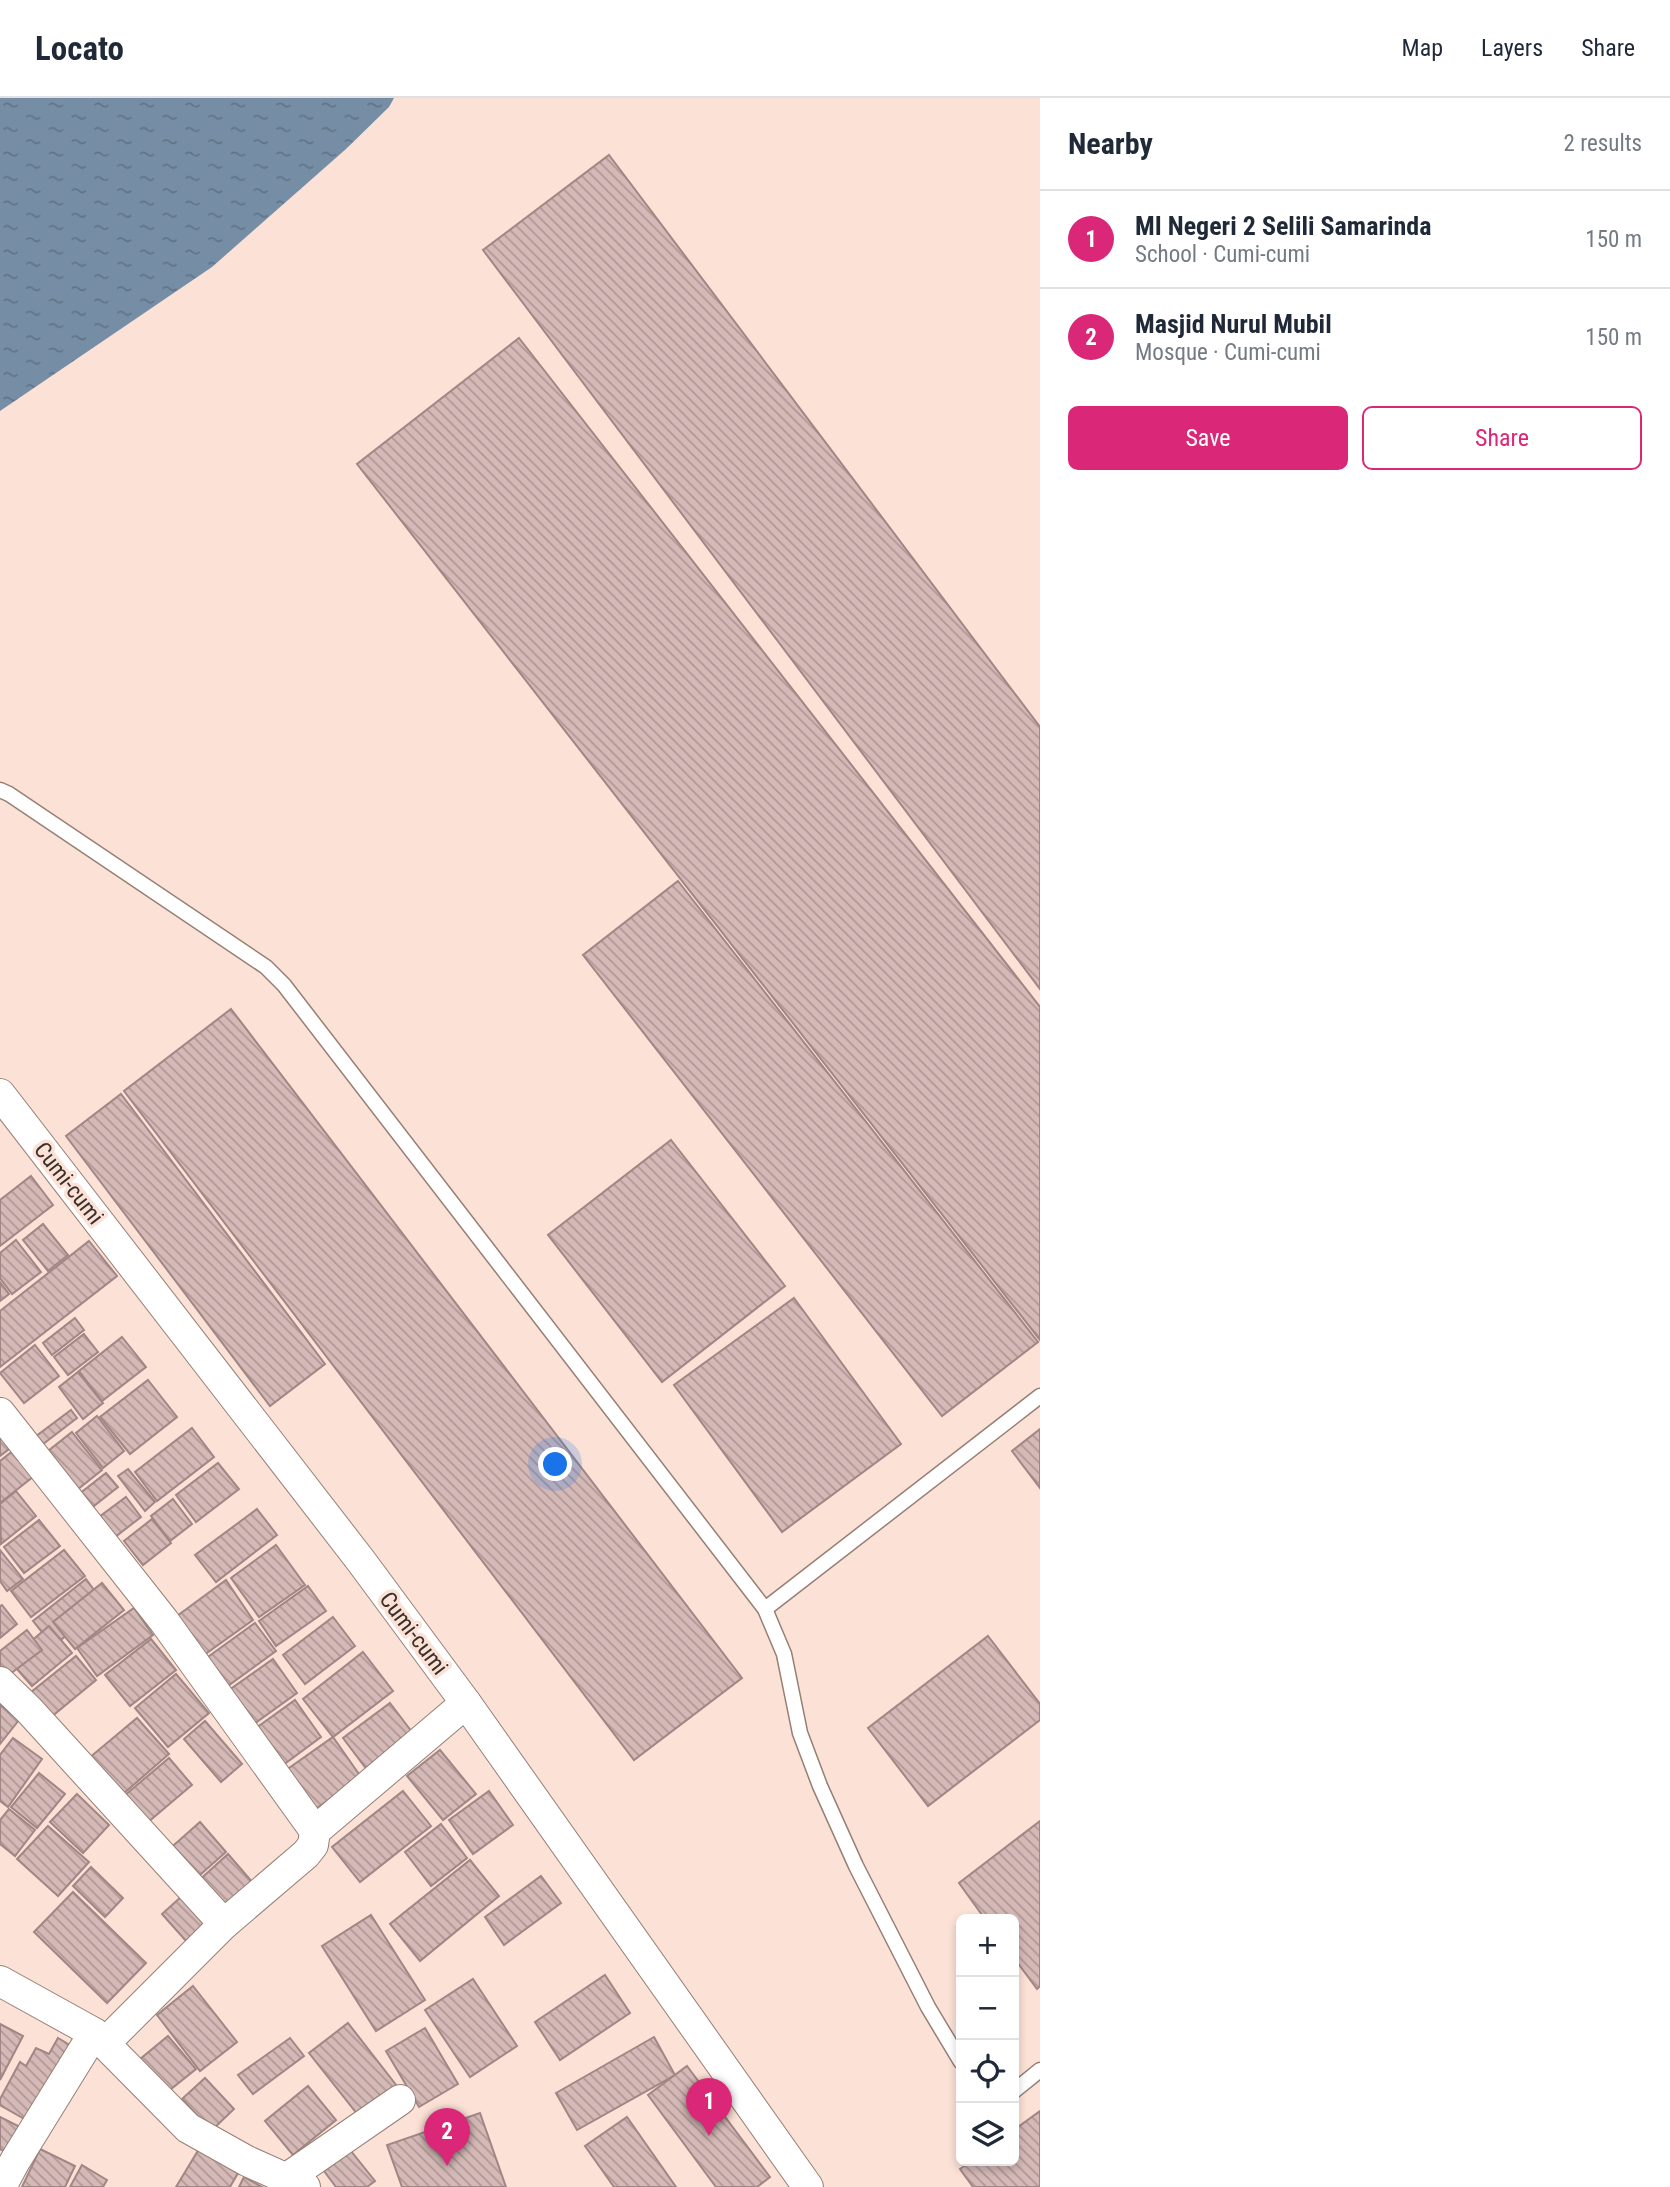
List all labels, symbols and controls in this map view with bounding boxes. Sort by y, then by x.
text: Locato [35,29,124,68]
text: Map [1402,34,1443,62]
text: Layers [1481,34,1543,62]
text: Share [1581,34,1635,62]
text: Nearby [1068,126,1153,161]
text: 2 results [1564,130,1642,157]
text: MI Negeri 2 Selili Samarinda [1135,211,1431,241]
text: 1 [1085,226,1097,253]
text: 150 m [1585,226,1642,253]
text: School · Cumi-cumi [1135,241,1310,268]
text: Masjid Nurul Mubil [1135,309,1332,339]
text: 2 [1085,324,1097,351]
text: 150 m [1585,324,1642,351]
text: Mosque · Cumi-cumi [1135,339,1321,366]
button: Save [1068,406,1348,470]
button: Share [1362,406,1642,470]
street label: Cumi-cumi [28,1137,109,1230]
your location [538,1447,572,1481]
street label: Cumi-cumi [374,1587,454,1680]
map controls [956,1914,1019,2166]
button: + [956,1914,1019,1977]
button: − [956,1977,1019,2040]
button: locate [956,2040,1019,2103]
pin: 1 [686,2078,732,2136]
button: layers [956,2103,1019,2166]
pin: 2 [424,2108,470,2166]

